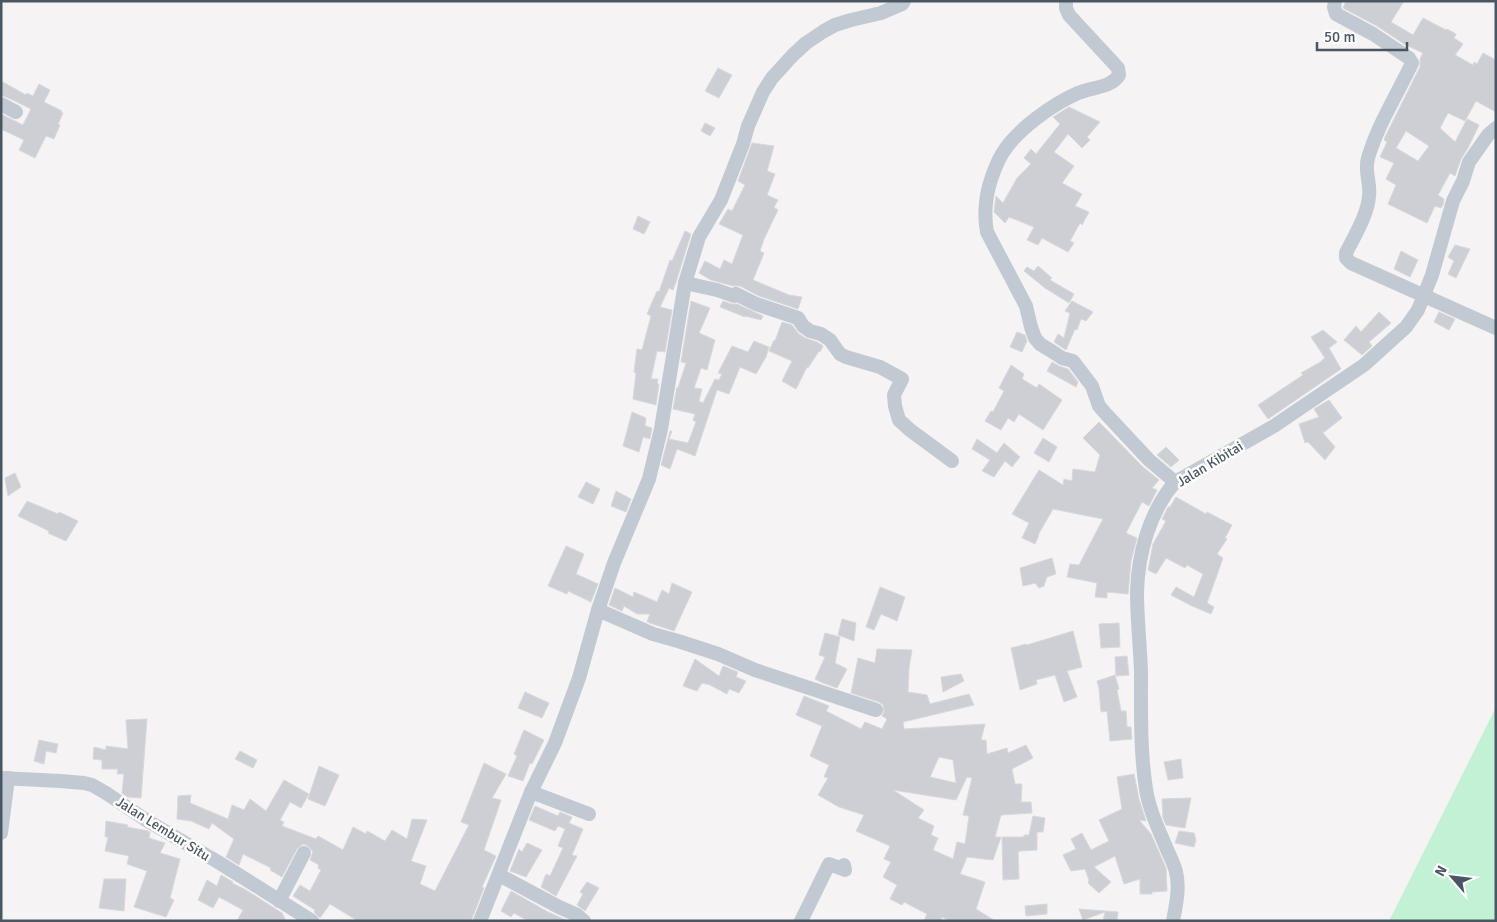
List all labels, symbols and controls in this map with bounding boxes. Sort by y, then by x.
scale bar [1317,20,1407,52]
text: 50 m [1324,28,1355,46]
street label: Jalan Kibitai [1174,438,1246,490]
street label: Jalan Lembur Situ [113,793,213,865]
north arrow [1427,852,1477,902]
text: N [1431,863,1451,879]

